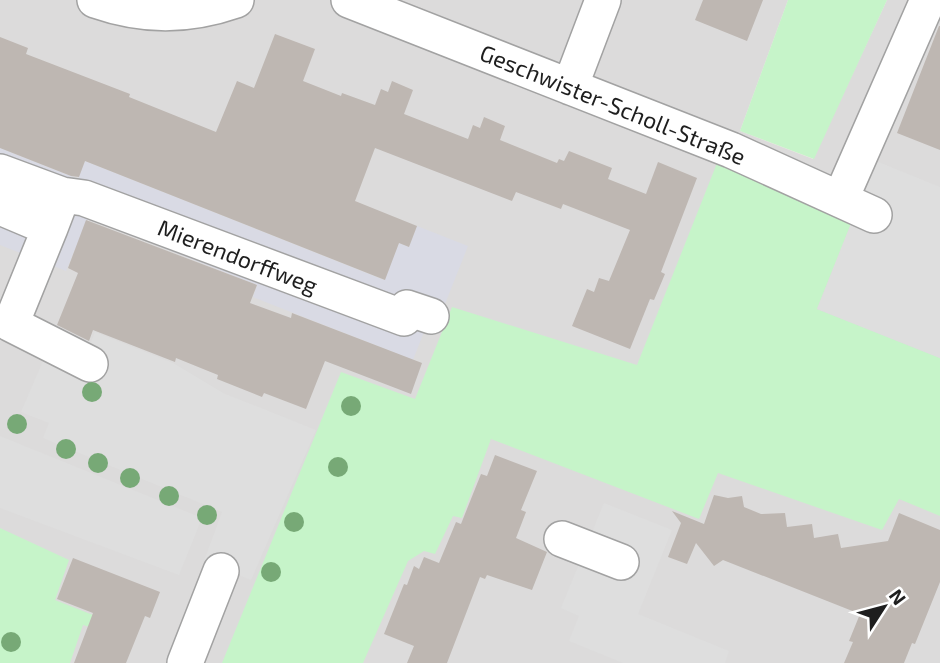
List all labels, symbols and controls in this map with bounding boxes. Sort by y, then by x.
street label: Geschwister-Scholl-Straße [476,38,750,170]
street label: Mierendorffweg [154,213,322,299]
north arrow [849,572,919,642]
text: N [885,584,911,609]

